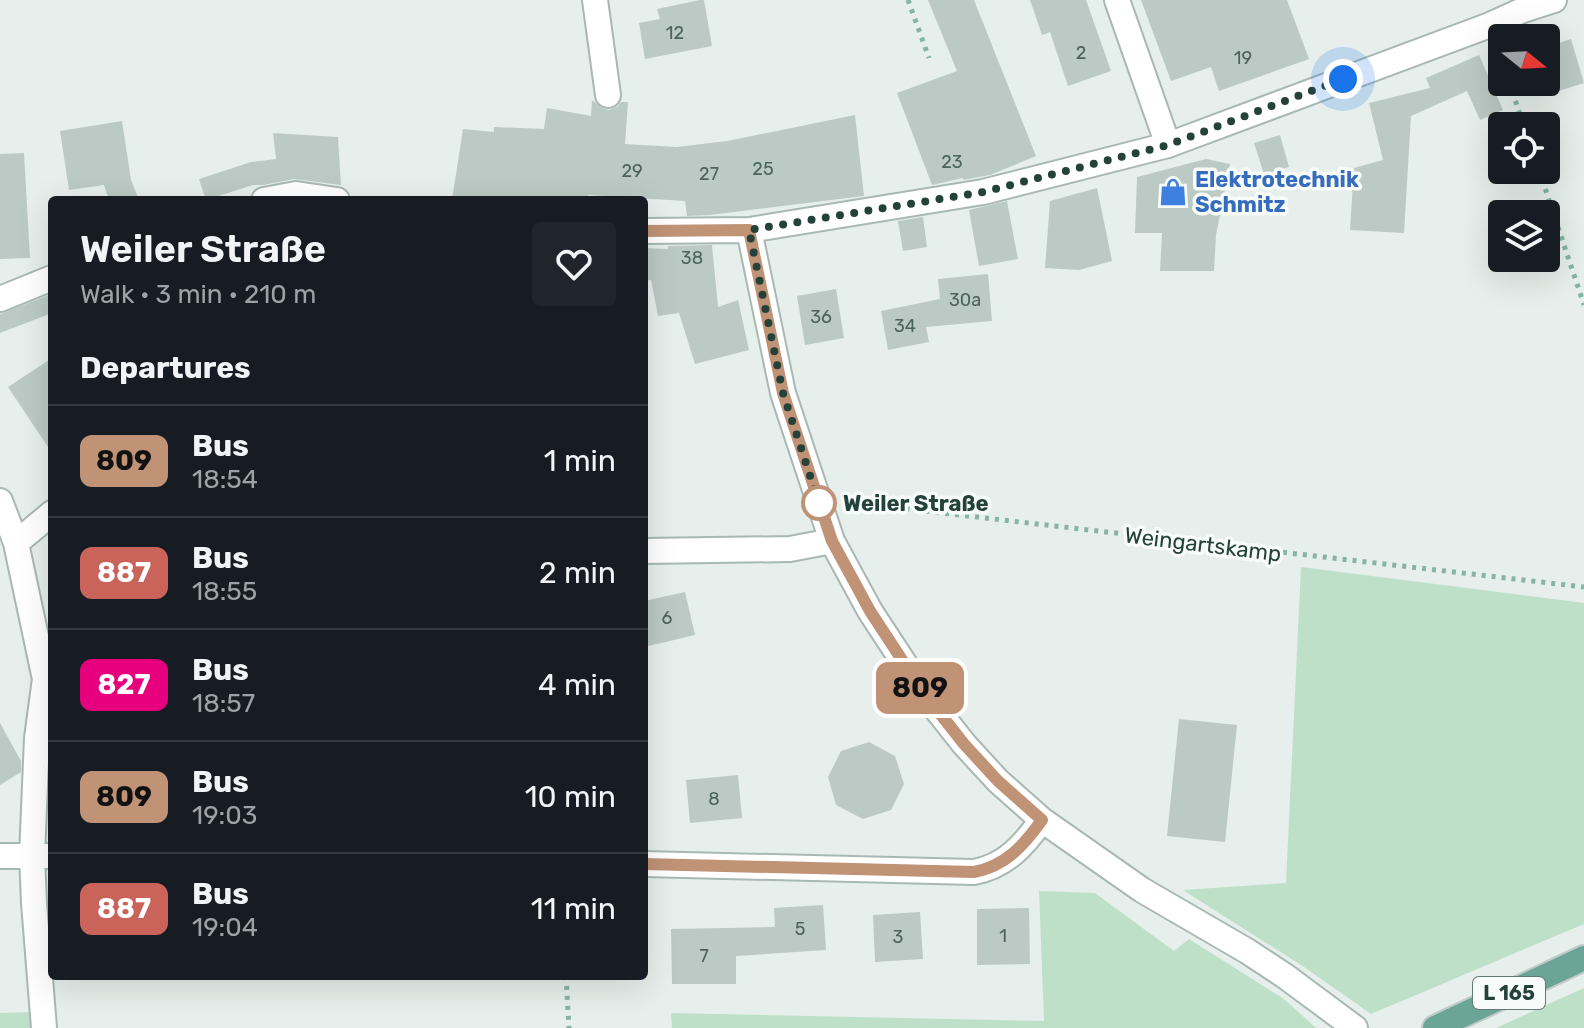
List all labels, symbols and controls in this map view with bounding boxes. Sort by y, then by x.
house number: 12 [666,22,684,44]
north arrow [1488,24,1560,96]
map controls [1488,24,1560,272]
house number: 2 [1076,42,1086,64]
house number: 19 [1234,47,1252,69]
your location [1323,59,1363,99]
button: locate [1488,112,1560,184]
house number: 23 [941,151,963,173]
house number: 25 [752,158,774,180]
house number: 29 [621,160,643,182]
house number: 27 [699,163,719,185]
place label: Elektrotechnik Schmitz [1195,166,1359,218]
shop icon: Elektrotechnik Schmitz [1158,177,1188,207]
button: layers [1488,200,1560,272]
button: heart [532,222,616,306]
text: Weiler Straße [80,226,326,272]
house number: 38 [681,247,703,269]
text: Walk · 3 min · 210 m [80,279,316,310]
house number: 30a [949,289,981,311]
house number: 36 [810,306,832,328]
house number: 34 [894,315,916,337]
text: Departures [80,350,251,386]
text: Bus [192,428,249,464]
text: 1 min [544,443,616,479]
text: 809 [96,444,152,477]
text: 18:54 [192,464,258,495]
marker: Weiler Straße [802,486,836,520]
place label: Weiler Straße [843,490,989,517]
street label: Weingartskamp [1123,521,1283,567]
text: Bus [192,540,249,576]
text: 2 min [539,555,616,591]
text: 887 [97,556,151,589]
text: 18:55 [192,576,257,607]
house number: 6 [662,607,673,629]
text: Bus [192,652,249,688]
line badge: 809 [874,662,966,714]
text: 4 min [538,667,616,703]
text: 827 [97,668,151,701]
text: 809 [892,671,948,704]
text: 18:57 [192,688,255,719]
text: Bus [192,764,249,800]
text: 10 min [525,779,616,815]
text: 809 [96,780,152,813]
house number: 8 [708,788,720,810]
text: 19:03 [192,800,257,831]
text: Bus [192,876,249,912]
text: 11 min [531,891,616,927]
text: 887 [97,892,151,925]
text: 19:04 [192,912,258,943]
house number: 5 [795,918,805,940]
house number: 1 [999,925,1007,947]
house number: 3 [893,926,903,948]
house number: 7 [699,945,709,967]
road number: L 165 [1473,977,1545,1009]

